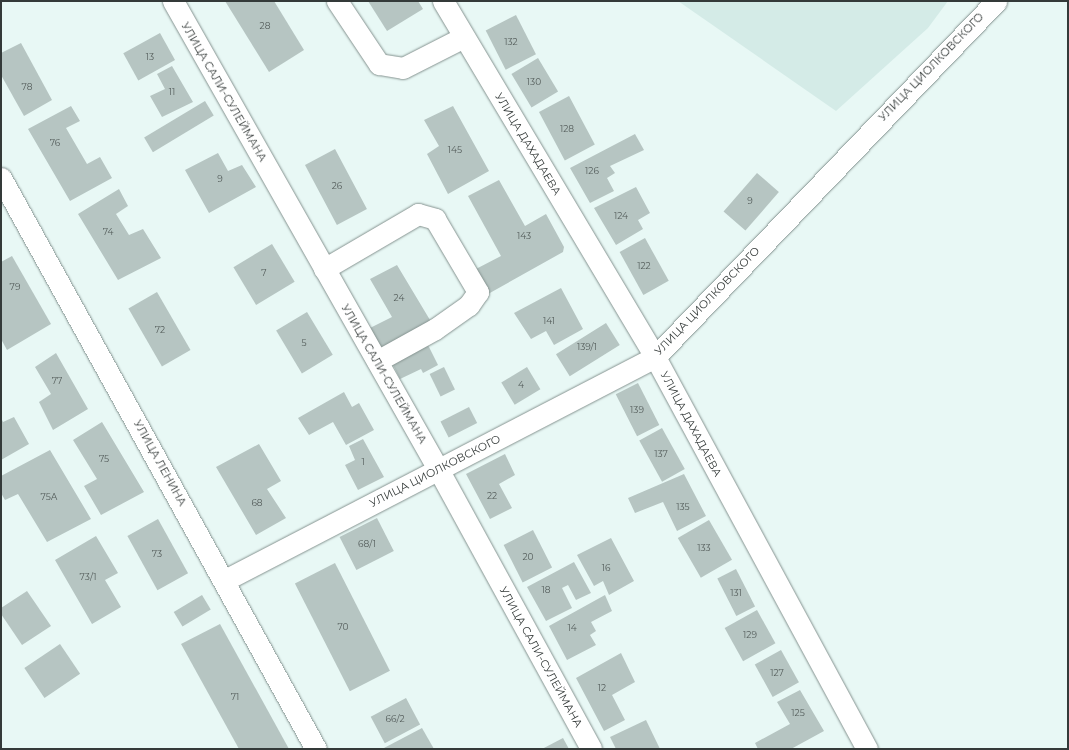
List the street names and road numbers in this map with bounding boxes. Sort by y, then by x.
street label: УЛИЦА ЦИОЛКОВСКОГО [876,10,986,124]
street label: УЛИЦА САЛИ-СУЛЕЙМАНА [179,20,269,164]
street label: УЛИЦА ДАХАДАЕВА [492,90,564,198]
street label: УЛИЦА ЦИОЛКОВСКОГО [652,244,762,358]
street label: УЛИЦА САЛИ-СУЛЕЙМАНА [339,302,429,446]
street label: УЛИЦА ДАХАДАЕВА [658,369,724,479]
street label: УЛИЦА ЛЕНИНА [131,418,189,508]
street label: УЛИЦА ЦИОЛКОВСКОГО [367,432,503,510]
street label: УЛИЦА САЛИ-СУЛЕЙМАНА [497,584,585,730]

